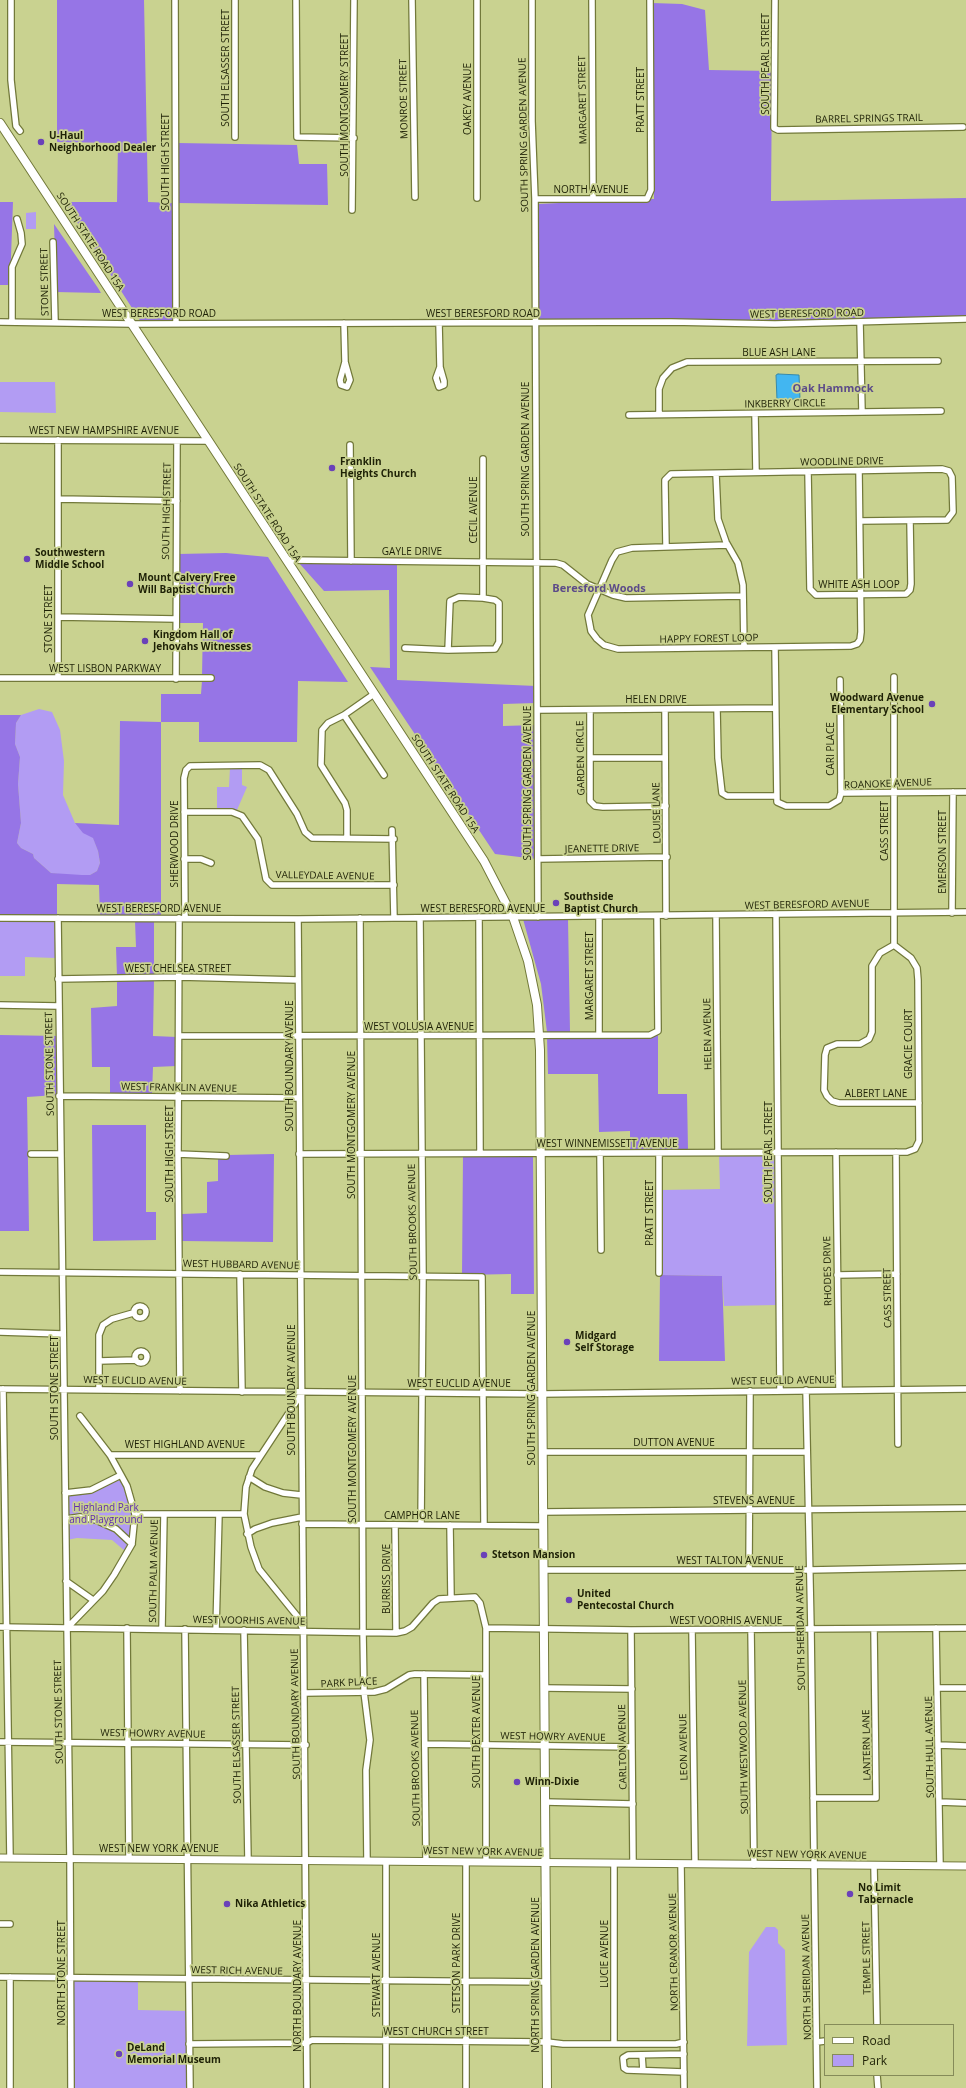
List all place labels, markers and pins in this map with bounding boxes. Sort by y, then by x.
place label: U-Haul Neighborhood Dealer [49,130,156,154]
marker: U-Haul Neighborhood Dealer [36,137,46,147]
place label: Franklin Heights Church [340,456,417,480]
marker: Franklin Heights Church [327,463,337,473]
place label: Southwestern Middle School [35,547,105,570]
marker: Southwestern Middle School [22,554,32,564]
place label: Mount Calvery Free Will Baptist Church [138,572,235,596]
marker: Mount Calvery Free Will Baptist Church [125,579,135,589]
place label: Kingdom Hall of Jehovahs Witnesses [153,629,251,652]
marker: Kingdom Hall of Jehovahs Witnesses [140,636,150,646]
place label: Woodward Avenue Elementary School [830,692,924,716]
marker: Woodward Avenue Elementary School [927,699,937,709]
place label: Southside Baptist Church [564,891,638,914]
marker: Southside Baptist Church [551,898,561,908]
place label: Midgard Self Storage [575,1330,634,1354]
marker: Midgard Self Storage [562,1337,572,1347]
place label: Stetson Mansion [492,1549,575,1561]
marker: Stetson Mansion [479,1550,489,1560]
place label: United Pentecostal Church [577,1588,674,1612]
marker: United Pentecostal Church [564,1595,574,1605]
place label: Winn-Dixie [525,1776,579,1788]
marker: Winn-Dixie [512,1777,522,1787]
place label: No Limit Tabernacle [858,1882,913,1906]
marker: No Limit Tabernacle [845,1889,855,1899]
place label: Nika Athletics [235,1898,305,1910]
marker: Nika Athletics [222,1899,232,1909]
place label: DeLand Memorial Museum [127,2042,221,2066]
marker: DeLand Memorial Museum [114,2049,124,2059]

